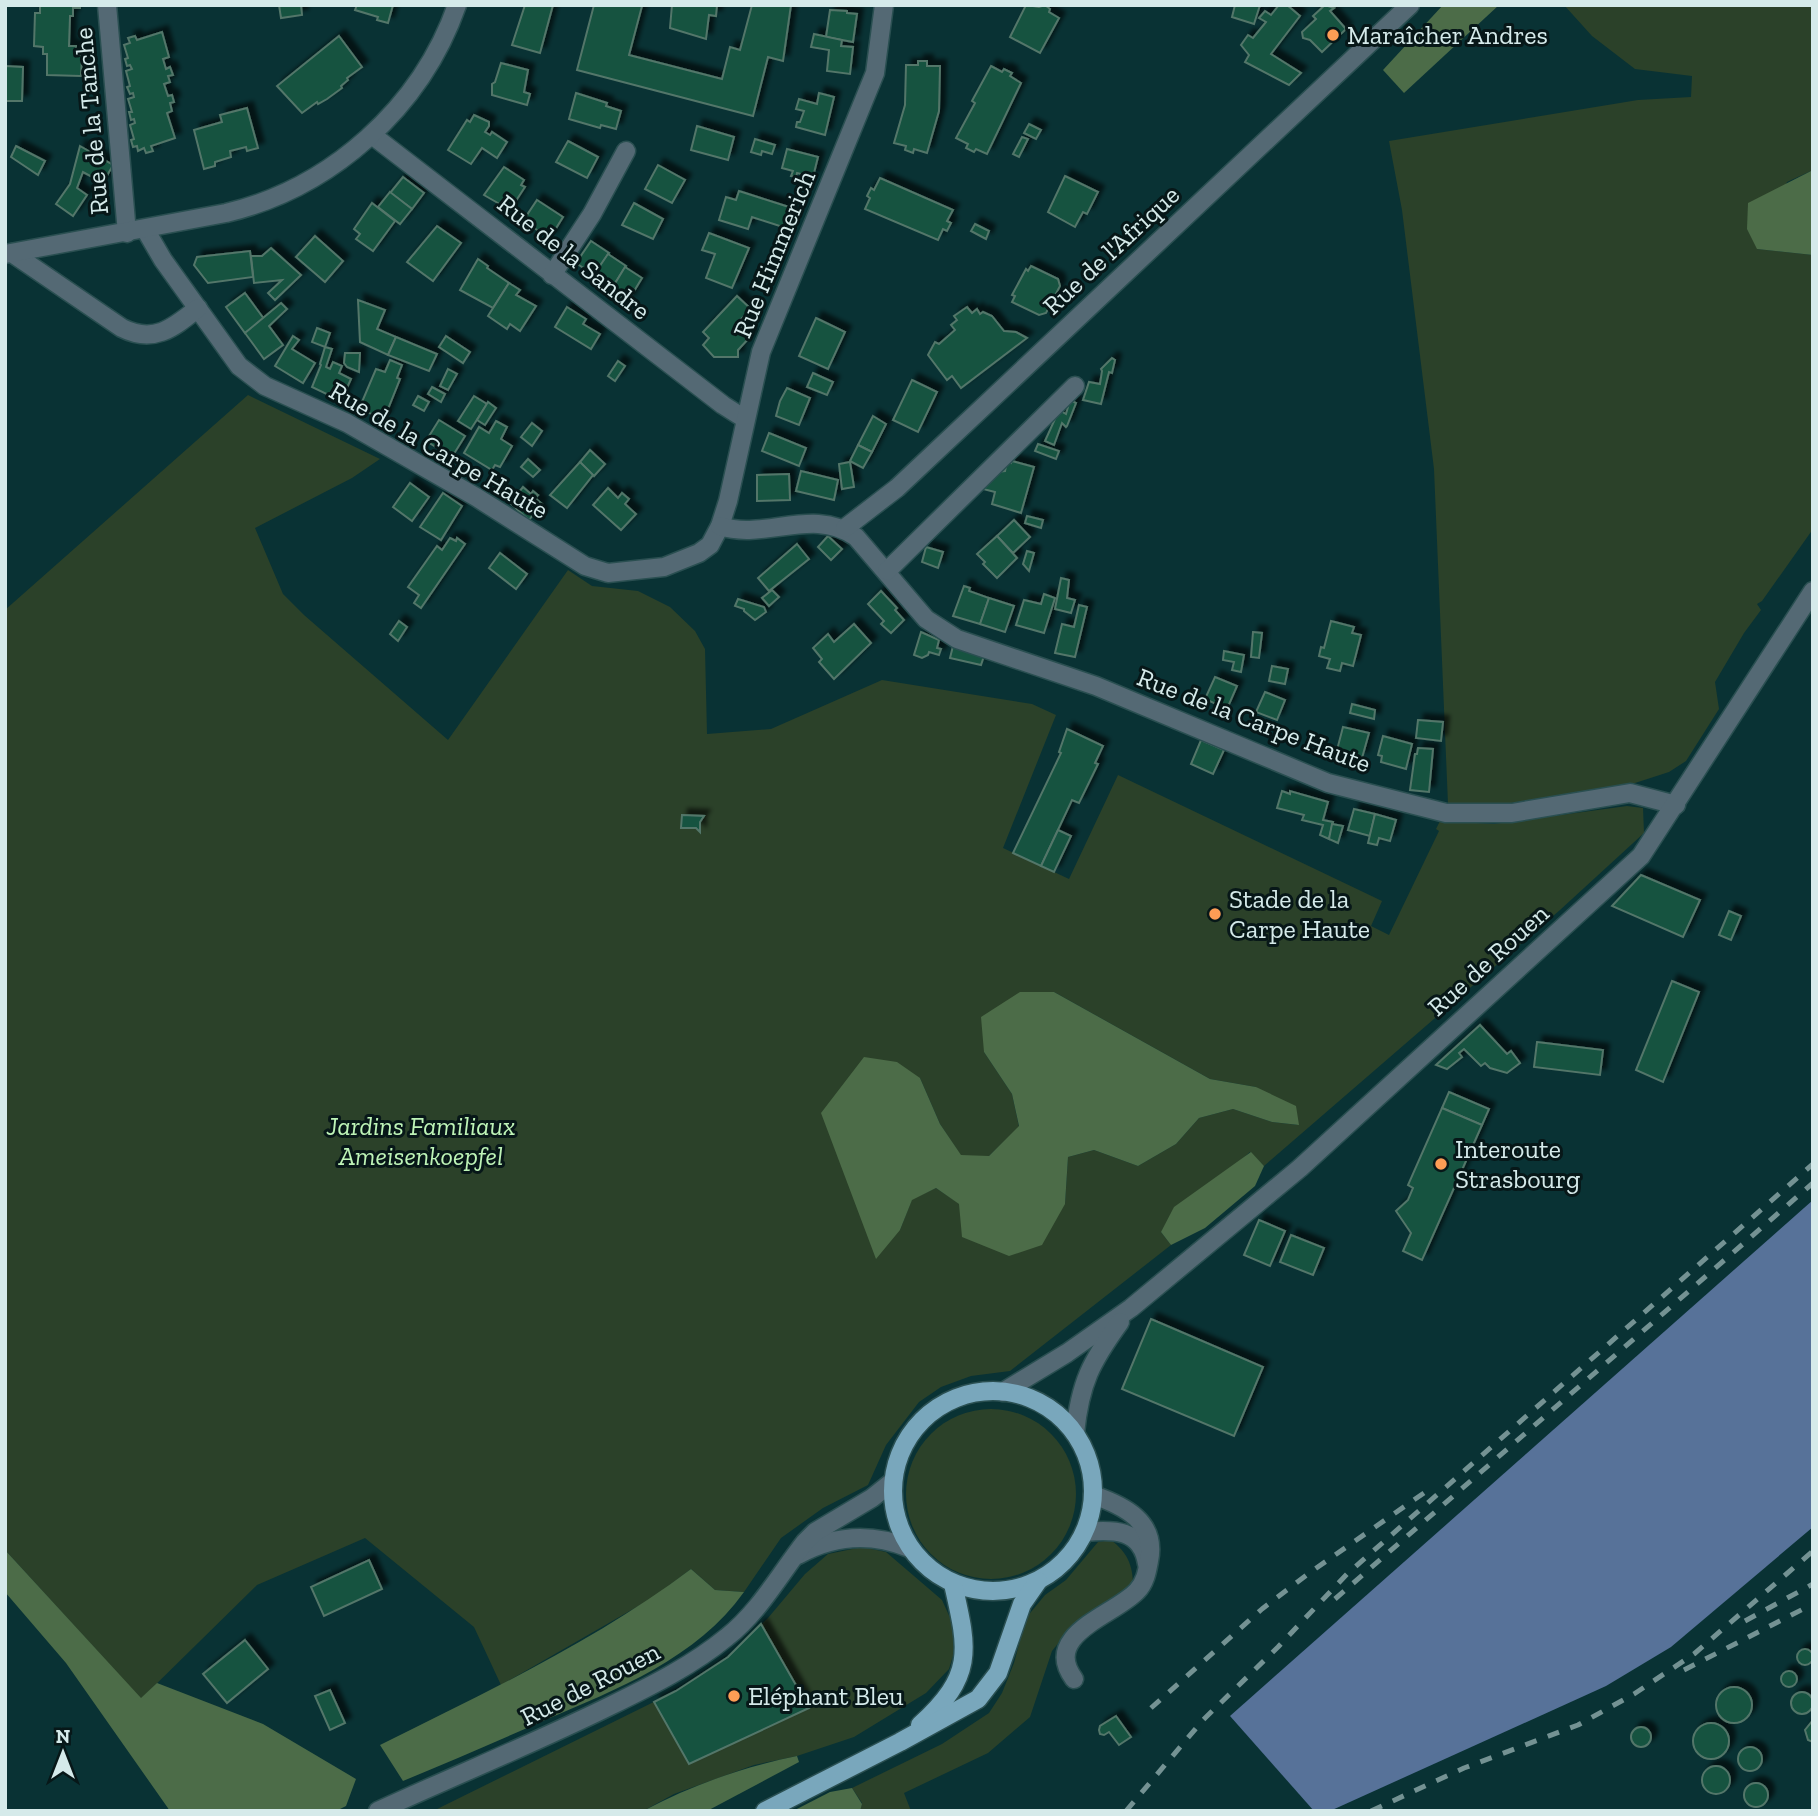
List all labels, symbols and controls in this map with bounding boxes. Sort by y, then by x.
place label: Maraîcher Andres [1347,19,1548,51]
street label: Rue de la Tanche [67,26,115,216]
marker: Maraîcher Andres [1325,27,1341,43]
street label: Rue Himmerich [726,165,822,342]
street label: Rue de l'Afrique [1036,179,1186,321]
street label: Rue de la Sandre [491,187,657,327]
street label: Rue de la Carpe Haute [324,374,554,526]
street label: Rue de la Carpe Haute [1133,661,1375,779]
place label: Stade de la Carpe Haute [1229,883,1370,945]
street label: Rue de Rouen [1421,897,1555,1023]
marker: Stade de la Carpe Haute [1207,906,1223,922]
park label: Jardins Familiaux Ameisenkoepfel [326,1110,515,1172]
place label: Interoute Strasbourg [1455,1133,1580,1195]
marker: Interoute Strasbourg [1433,1156,1449,1172]
street label: Rue de Rouen [515,1635,665,1733]
place label: Eléphant Bleu [748,1680,904,1712]
marker: Eléphant Bleu [726,1688,742,1704]
north arrow [28,1718,98,1788]
text: N [56,1725,70,1748]

